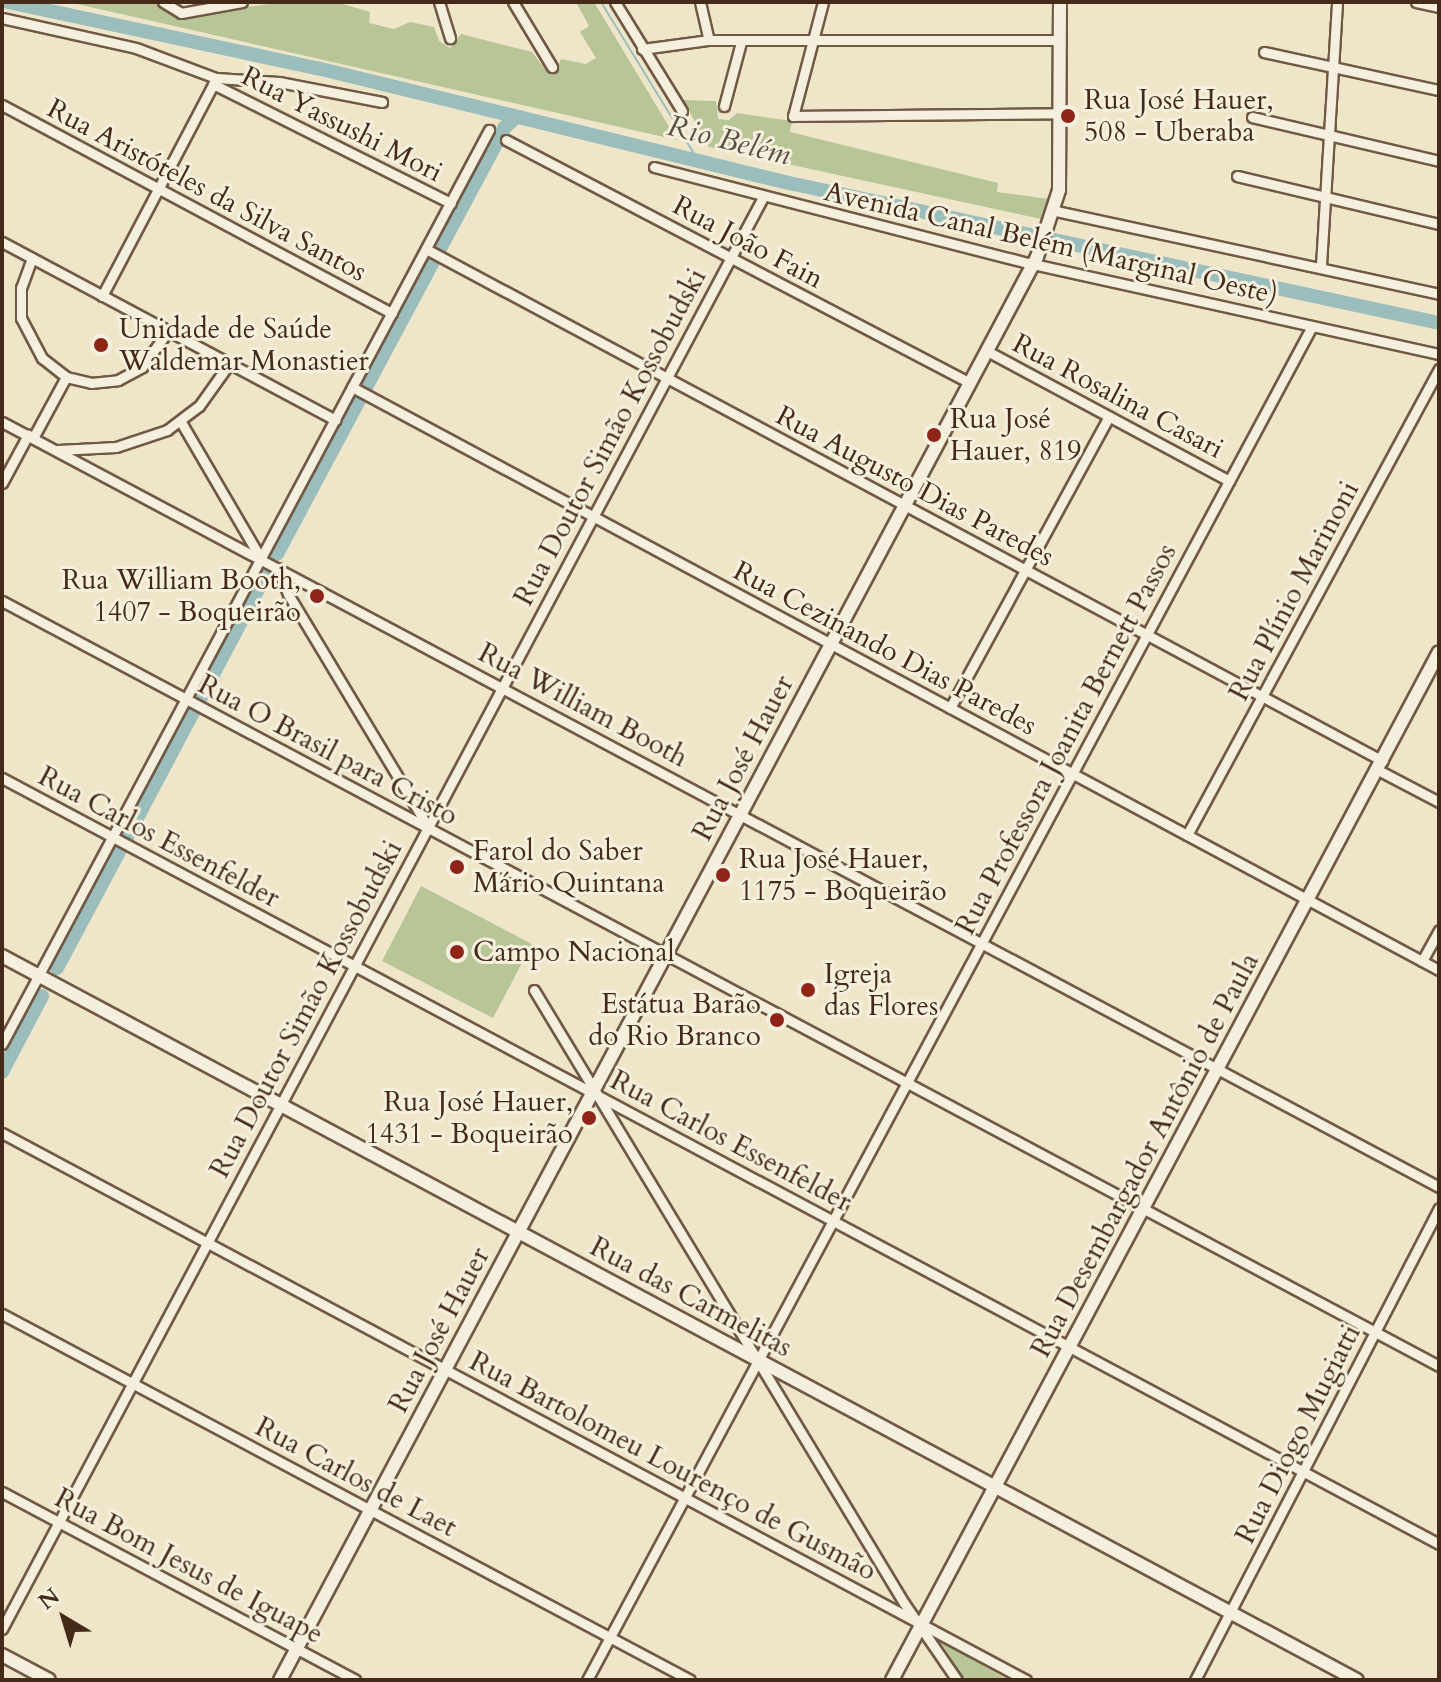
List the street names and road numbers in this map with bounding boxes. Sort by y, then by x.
street label: Rua Yassushi Mori [236,59,448,189]
street label: Rua Aristóteles da Silva Santos [42,91,372,289]
street label: Avenida Canal Belém (Marginal Oeste) [821,174,1281,312]
street label: Rua João Fain [667,188,829,296]
street label: Rua Doutor Simão Kossobudski [507,263,713,611]
street label: Rua Rosalina Casari [1007,326,1229,466]
street label: Rua Augusto Dias Paredes [770,398,1060,574]
street label: Rua Plínio Marinoni [1222,475,1366,707]
street label: Rua Professora Joanita Bernett Passos [948,538,1184,940]
street label: Rua Cezinando Dias Paredes [728,554,1042,742]
street label: Rua William Booth [473,636,693,774]
street label: Rua O Brasil para Cristo [193,667,463,833]
street label: Rua José Hauer [685,670,801,846]
street label: Rua Carlos Essenfelder [33,759,285,915]
street label: Rua Doutor Simão Kossobudski [203,835,409,1183]
street label: Rua Desembargador Antônio de Paula [1024,947,1266,1363]
street label: Rua Carlos Essenfelder [605,1063,857,1219]
street label: Rua das Carmelitas [584,1230,798,1364]
street label: Rua José Hauer [381,1242,497,1418]
street label: Rua Diogo Mugiatti [1228,1319,1368,1549]
street label: Rua Bartolomeu Lourenço de Gusmão [464,1344,882,1588]
street label: Rua Carlos de Laet [250,1410,462,1544]
street label: Rua Bom Jesus de Iguape [49,1481,329,1651]

